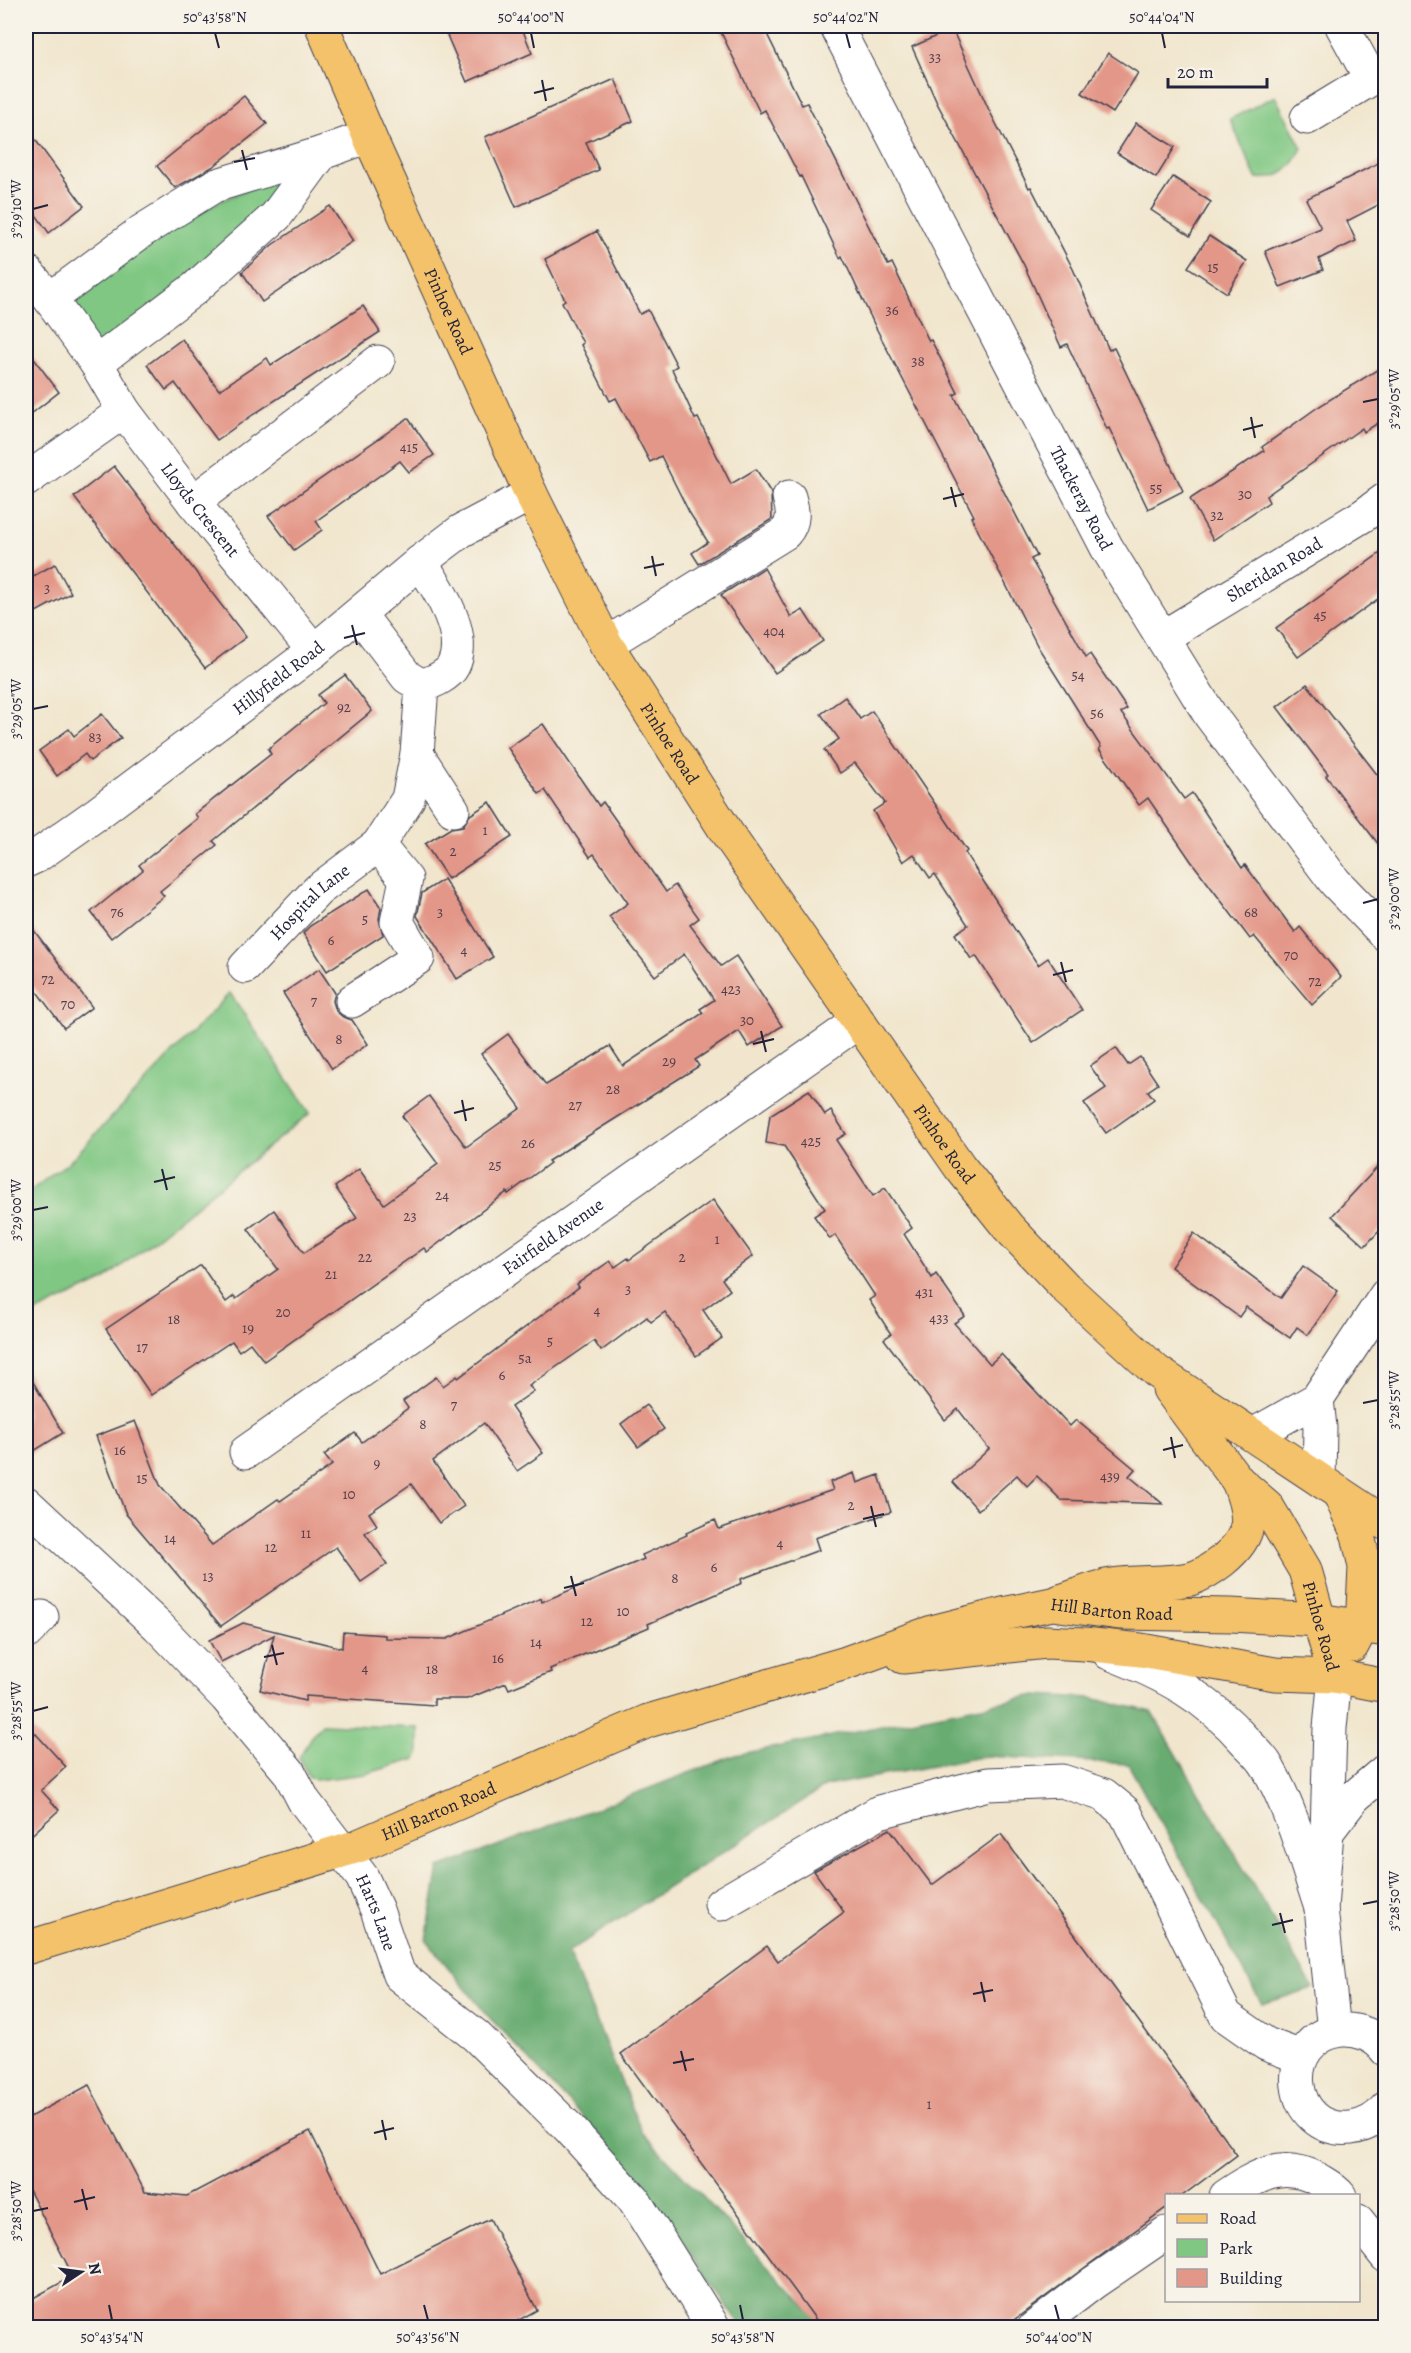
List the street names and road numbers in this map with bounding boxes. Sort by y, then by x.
street label: Pinhoe Road [418,264,478,359]
street label: Thackeray Road [1044,442,1118,555]
street label: Lloyds Crescent [155,457,245,562]
street label: Sheridan Road [1222,531,1327,608]
street label: Hillyfield Road [227,635,330,720]
street label: Pinhoe Road [634,698,705,789]
street label: Hospital Lane [265,858,355,945]
street label: Pinhoe Road [908,1099,981,1189]
street label: Fairfield Avenue [497,1192,608,1280]
street label: Pinhoe Road [1297,1578,1345,1674]
street label: Hill Barton Road [1049,1592,1173,1626]
street label: Hill Barton Road [377,1776,500,1847]
street label: Harts Lane [350,1870,402,1954]

